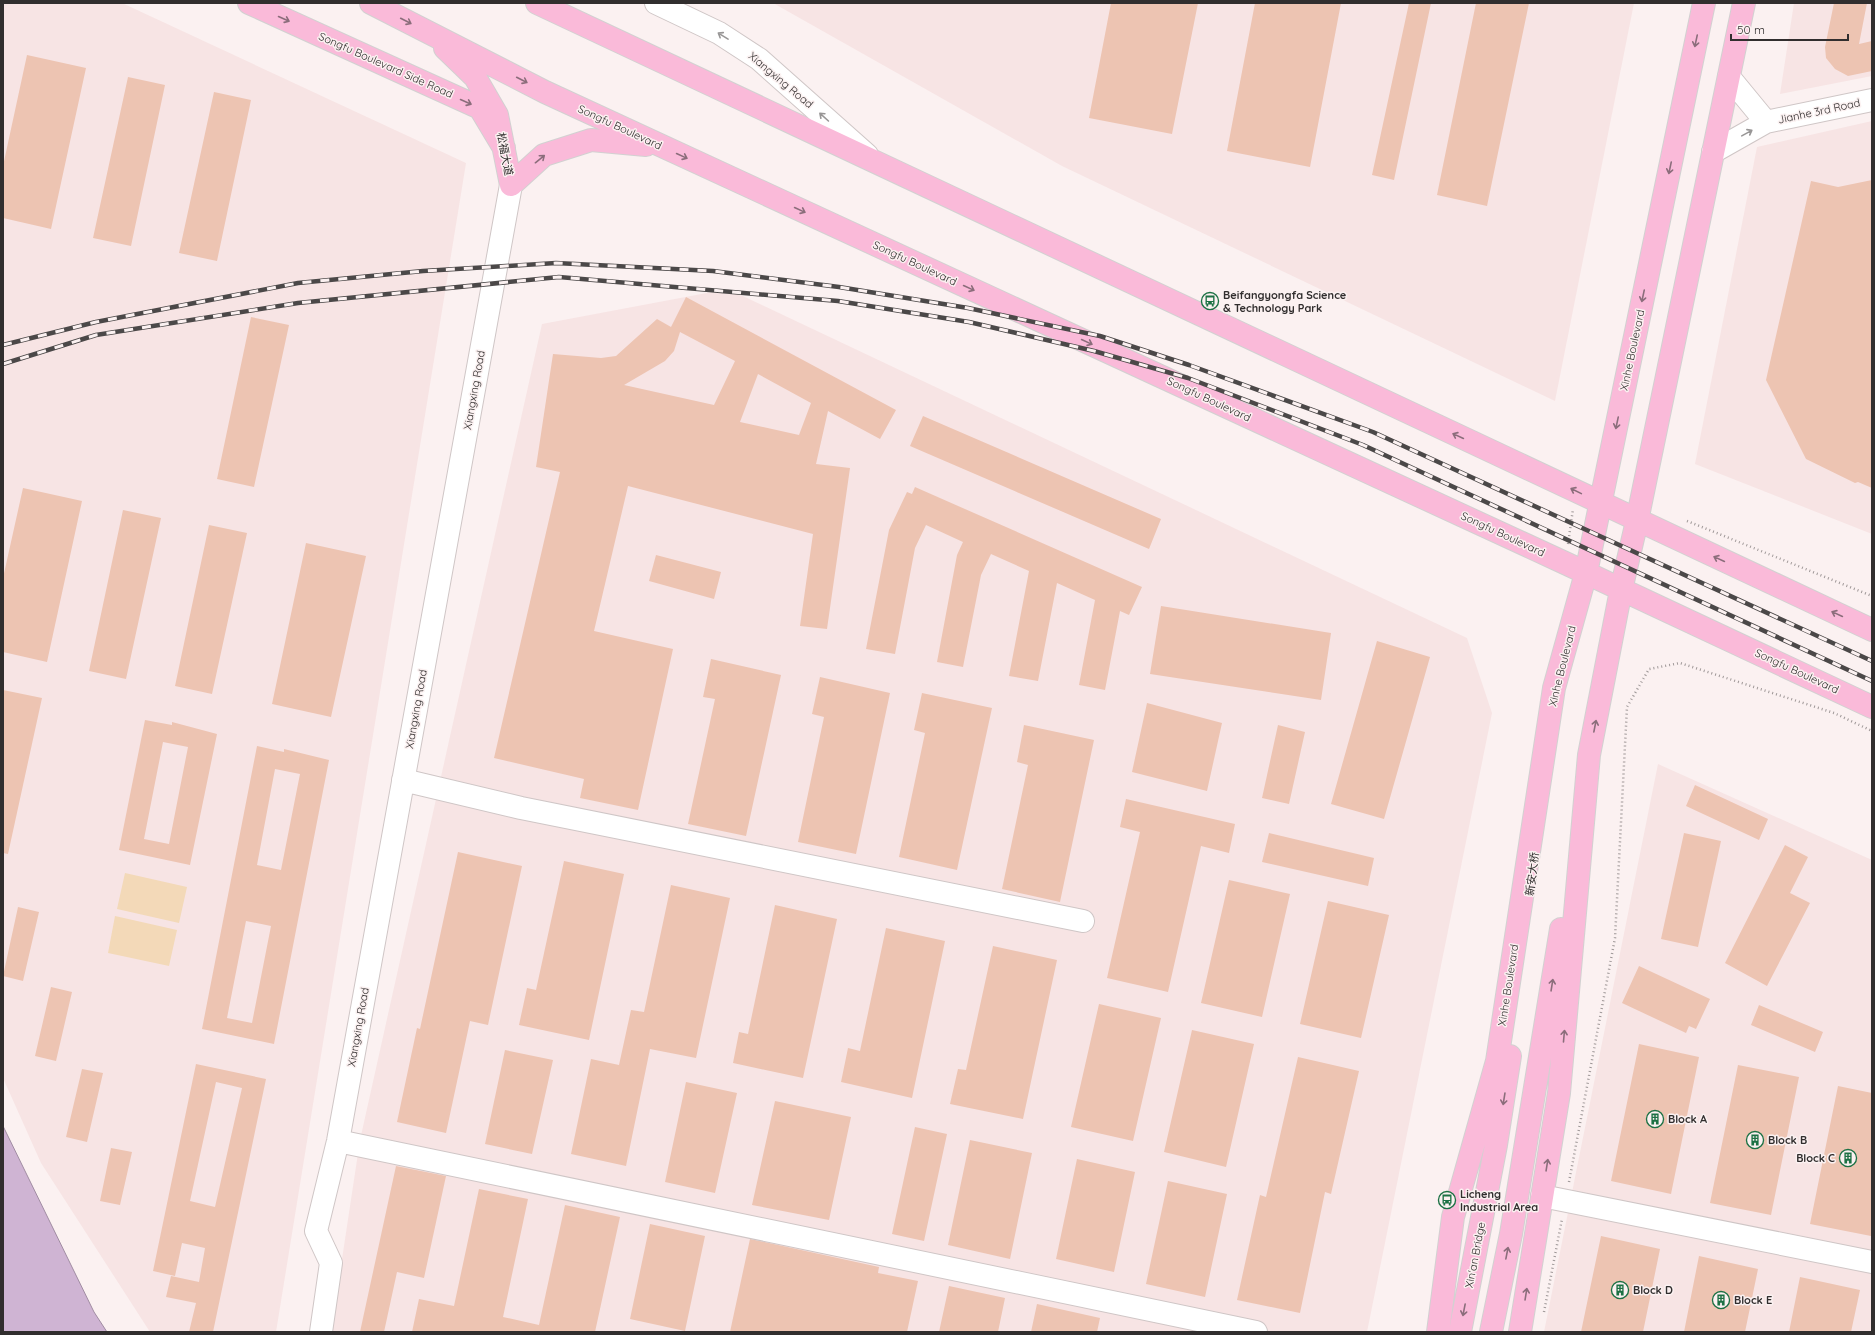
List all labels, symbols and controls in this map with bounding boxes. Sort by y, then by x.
one-way arrow [278,16,290,23]
scale bar [1731,16,1848,42]
one-way arrow [400,18,412,25]
text: 50 m [1737,22,1765,37]
street label: Songfu Boulevard Side Road [317,29,455,101]
one-way arrow [718,32,729,40]
one-way arrow [1692,34,1700,47]
street label: Xiangxing Road [746,49,816,111]
one-way arrow [515,77,527,85]
street label: Jianhe 3rd Road [1777,95,1861,127]
one-way arrow [460,99,472,106]
street label: Songfu Boulevard [576,101,664,153]
one-way arrow [819,112,829,122]
one-way arrow [1741,128,1753,136]
street label: 松福大道 [494,131,516,177]
one-way arrow [675,153,687,160]
one-way arrow [535,155,545,164]
one-way arrow [1665,162,1673,175]
one-way arrow [794,207,806,214]
street label: Songfu Boulevard [871,237,959,289]
one-way arrow [962,285,974,292]
place label: Beifangyongfa Science & Technology Park [1223,288,1347,315]
one-way arrow [1639,289,1647,302]
bus stop icon: Beifangyongfa Science & Technology Park [1200,291,1220,311]
street label: Xinhe Boulevard [1617,308,1647,392]
one-way arrow [1080,339,1092,346]
street label: Xiangxing Road [460,349,488,431]
street label: Songfu Boulevard [1165,373,1253,425]
one-way arrow [1613,416,1621,429]
one-way arrow [1453,432,1465,439]
one-way arrow [1570,487,1582,494]
street label: Songfu Boulevard [1459,508,1547,560]
one-way arrow [1713,555,1725,562]
one-way arrow [1831,610,1843,617]
street label: Xinhe Boulevard [1545,624,1579,708]
street label: Songfu Boulevard [1753,645,1841,697]
street label: Xiangxing Road [402,668,430,750]
one-way arrow [1591,720,1599,733]
street label: 新安大桥 [1522,851,1542,897]
street label: Xinhe Boulevard [1495,943,1521,1027]
one-way arrow [1548,978,1556,991]
street label: Xiangxing Road [344,986,372,1068]
one-way arrow [1561,1030,1568,1043]
one-way arrow [1499,1092,1507,1105]
building icon: Block A [1645,1109,1665,1129]
place label: Block A [1668,1112,1707,1126]
building icon: Block B [1745,1130,1765,1150]
place label: Block B [1768,1133,1807,1147]
building icon: Block C [1838,1148,1858,1168]
place label: Block C [1796,1151,1835,1165]
one-way arrow [1544,1159,1552,1172]
place label: Licheng Industrial Area [1460,1187,1538,1214]
bus stop icon: Licheng Industrial Area [1437,1190,1457,1210]
street label: Xin'an Bridge [1462,1221,1488,1289]
one-way arrow [1503,1246,1511,1259]
building icon: Block D [1610,1280,1630,1300]
place label: Block D [1633,1283,1673,1297]
one-way arrow [1522,1287,1530,1300]
building icon: Block E [1711,1290,1731,1310]
place label: Block E [1734,1293,1772,1307]
one-way arrow [1460,1303,1468,1316]

